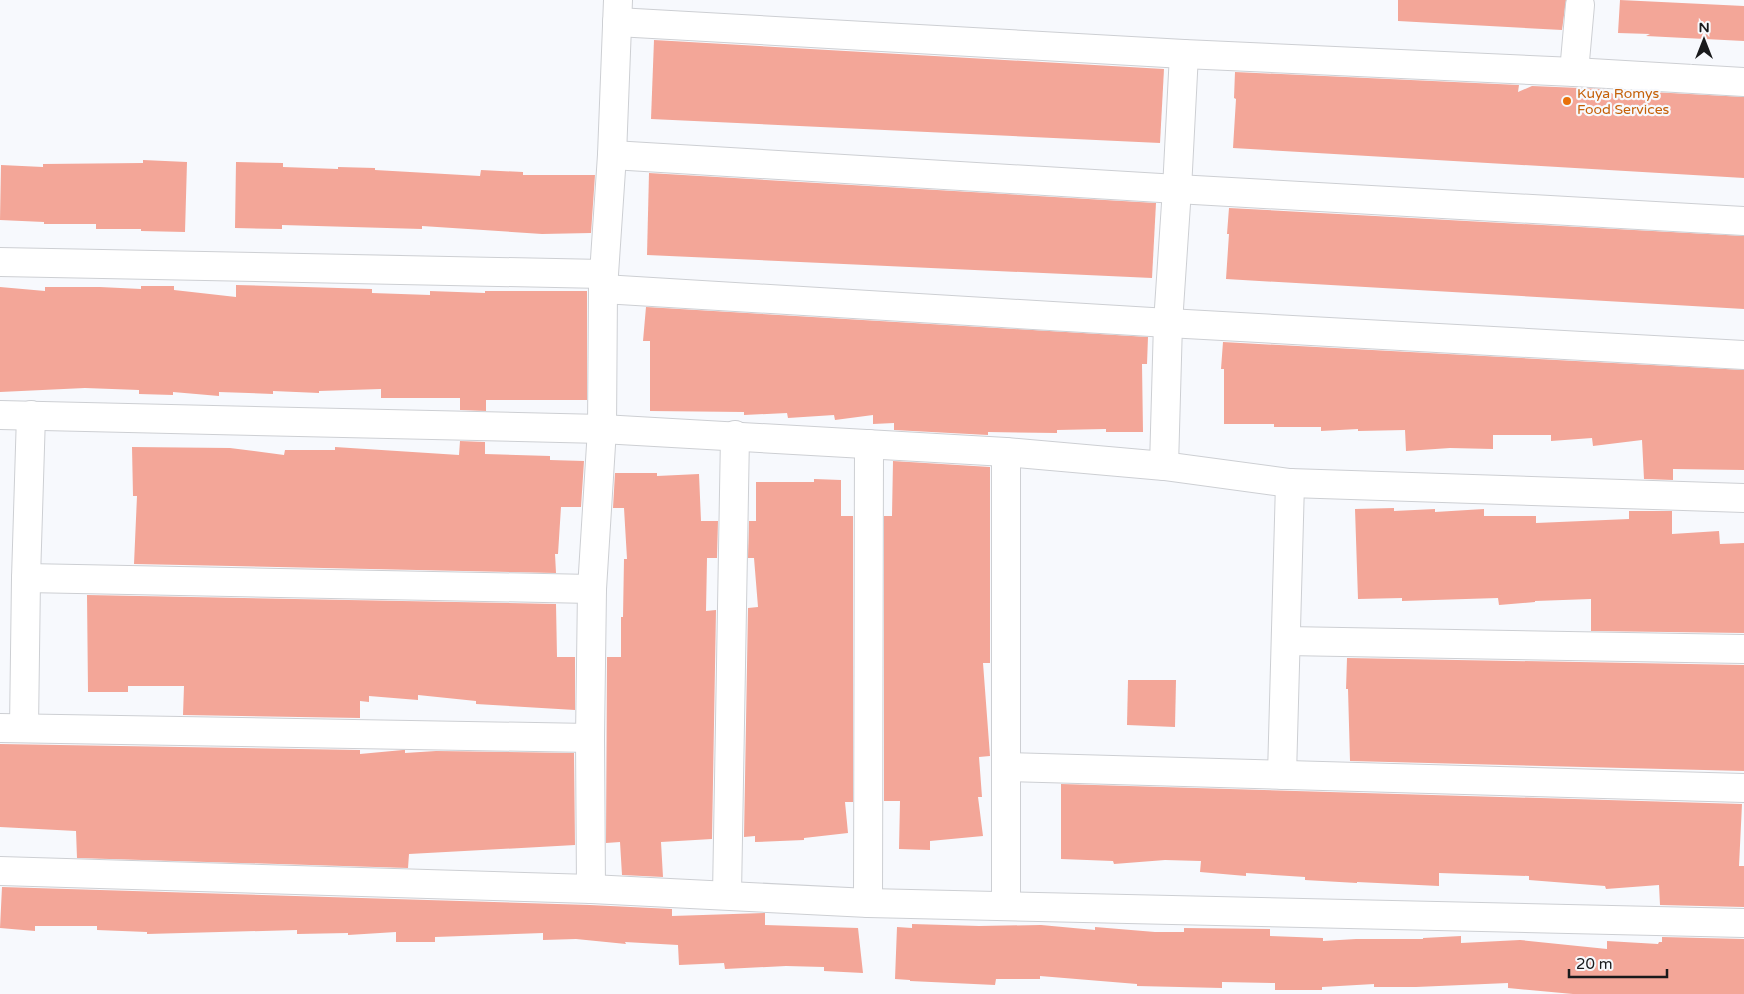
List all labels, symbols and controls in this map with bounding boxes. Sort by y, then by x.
north arrow [1679,15,1729,65]
text: N [1698,19,1710,36]
place label: Kuya Romys Food Services [1577,85,1670,118]
marker: Kuya Romys Food Services [1561,95,1573,107]
scale bar [1569,946,1666,978]
text: 20 m [1576,955,1613,973]

